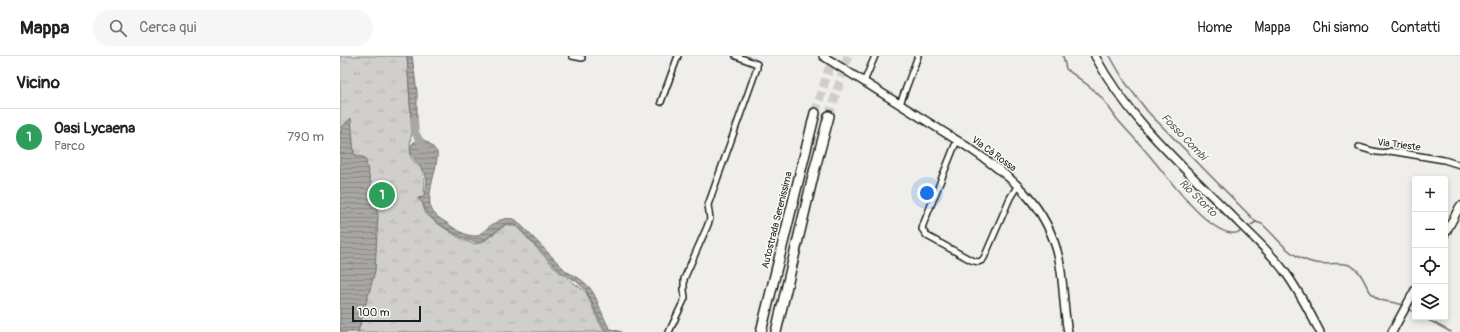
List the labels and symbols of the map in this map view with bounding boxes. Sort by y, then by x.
water label: Fosso Combi [1159,111,1211,164]
street label: Via Cà Rossa [969,134,1019,174]
street label: Via Trieste [1377,136,1421,154]
street label: Autostrada Serenissima [759,170,795,270]
water label: Rio Storto [1176,177,1220,220]
pin: 1 [369,180,395,210]
your location [917,183,937,203]
scale bar [352,304,421,323]

